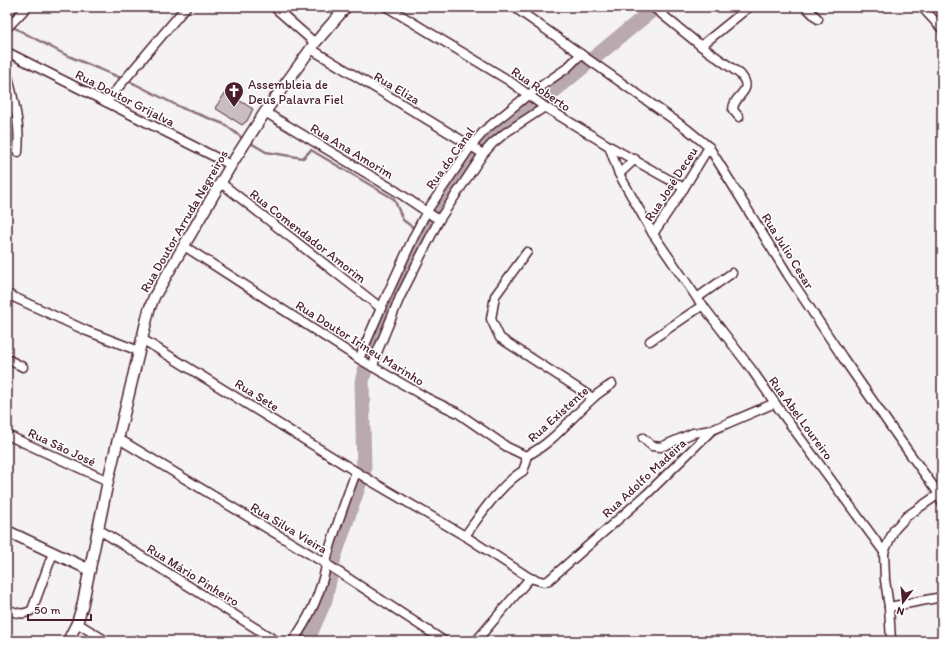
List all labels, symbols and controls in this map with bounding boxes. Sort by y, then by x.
street label: Rua Roberto [508,64,574,115]
street label: Rua Doutor Grijalva [73,67,178,130]
street label: Rua Eliza [371,68,423,108]
place label: Assembleia de Deus Palavra Fiel [248,77,344,107]
church icon: Assembleia de Deus Palavra Fiel [223,80,245,108]
street label: Rua Ana Amorim [308,120,396,182]
street label: Rua do Canal [422,124,478,192]
street label: Rua José Deceu [641,144,701,224]
street label: Rua Doutor Arruda Negreiros [137,147,231,295]
street label: Rua Comendador Amorim [247,186,370,286]
street label: Rua Julio Cesar [759,210,818,292]
street label: Rua Doutor Irineu Marinho [293,297,427,389]
street label: Rua Abel Loureiro [766,373,836,463]
street label: Rua Sete [232,376,282,414]
street label: Rua Existente [525,383,591,445]
street label: Rua São José [26,425,98,469]
street label: Rua Adolfo Madeira [599,435,690,521]
street label: Rua Silva Vieira [248,499,330,557]
street label: Rua Mário Pinheiro [144,541,242,610]
north arrow [883,582,923,622]
scale bar [28,596,91,622]
text: 50 m [34,603,60,617]
text: N [895,604,906,618]

